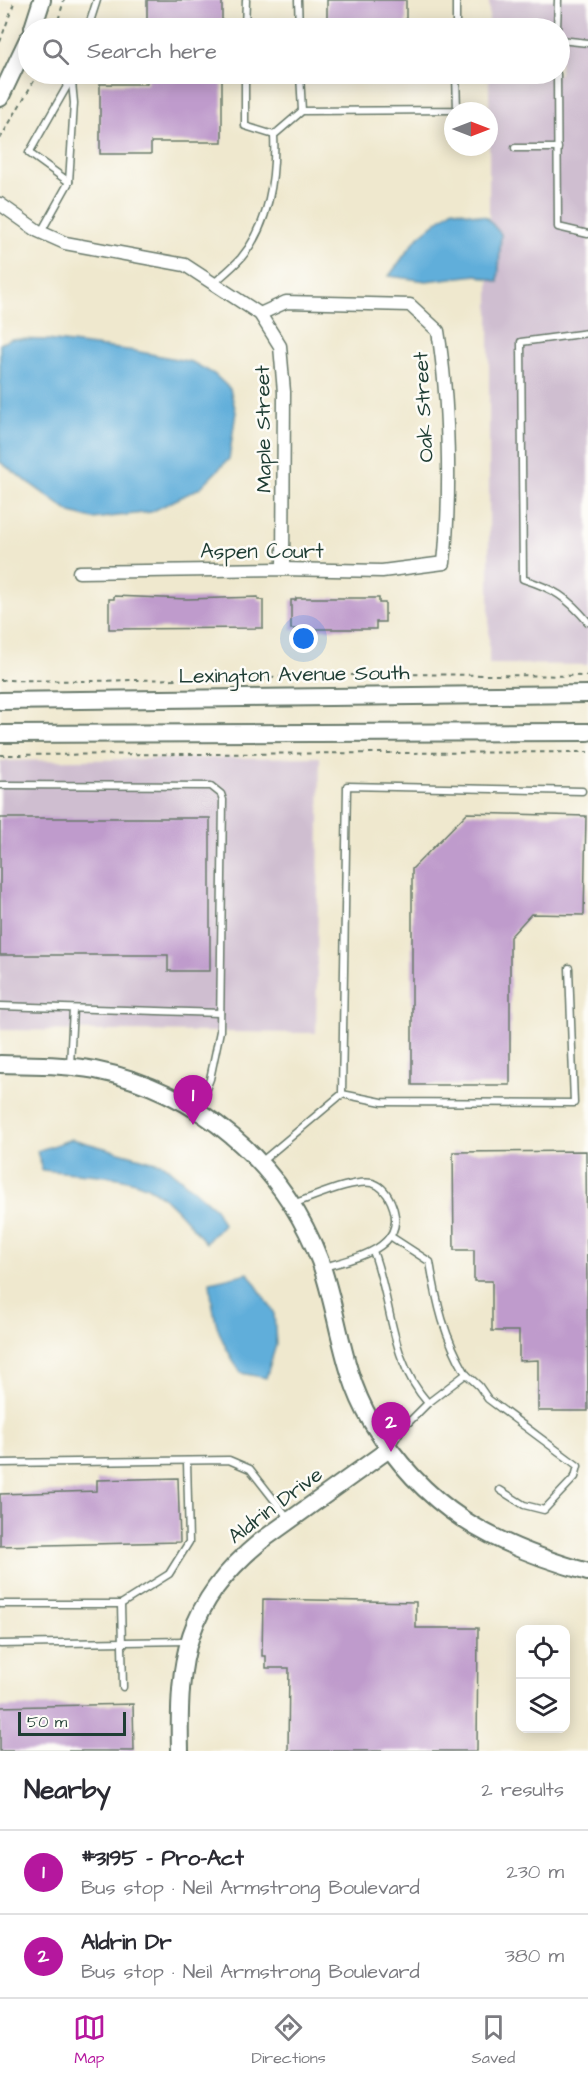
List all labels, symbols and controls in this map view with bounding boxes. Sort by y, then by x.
search box [18,18,570,84]
icon: search [39,35,72,68]
text: Search here [87,36,217,67]
north arrow [444,102,498,156]
street label: Oak Street [406,350,441,463]
street label: Maple Street [248,364,280,493]
street label: Aspen Court [200,537,324,567]
your location [289,624,318,653]
street label: Lexington Avenue South [178,658,410,693]
pin: 1 [174,1076,212,1125]
pin: 2 [372,1402,410,1452]
street label: Aldrin Drive [222,1460,329,1551]
map controls [516,1625,570,1733]
button: locate [516,1625,570,1679]
button: layers [516,1679,570,1733]
scale bar [18,1709,126,1736]
text: 50 m [27,1711,67,1733]
text: Nearby [24,1772,111,1808]
text: 2 results [481,1776,564,1804]
text: #3195 - Pro-Act [81,1843,244,1874]
text: 1 [42,1858,45,1886]
text: 230 m [506,1858,564,1886]
text: Bus stop · Neil Armstrong Boulevard [81,1874,420,1902]
text: Aldrin Dr [81,1927,172,1958]
text: 2 [38,1942,49,1970]
text: 380 m [505,1942,564,1970]
text: Bus stop · Neil Armstrong Boulevard [81,1958,420,1986]
tab: Map [73,2011,106,2069]
tab: Directions [252,2011,326,2069]
tab: Saved [472,2011,515,2069]

